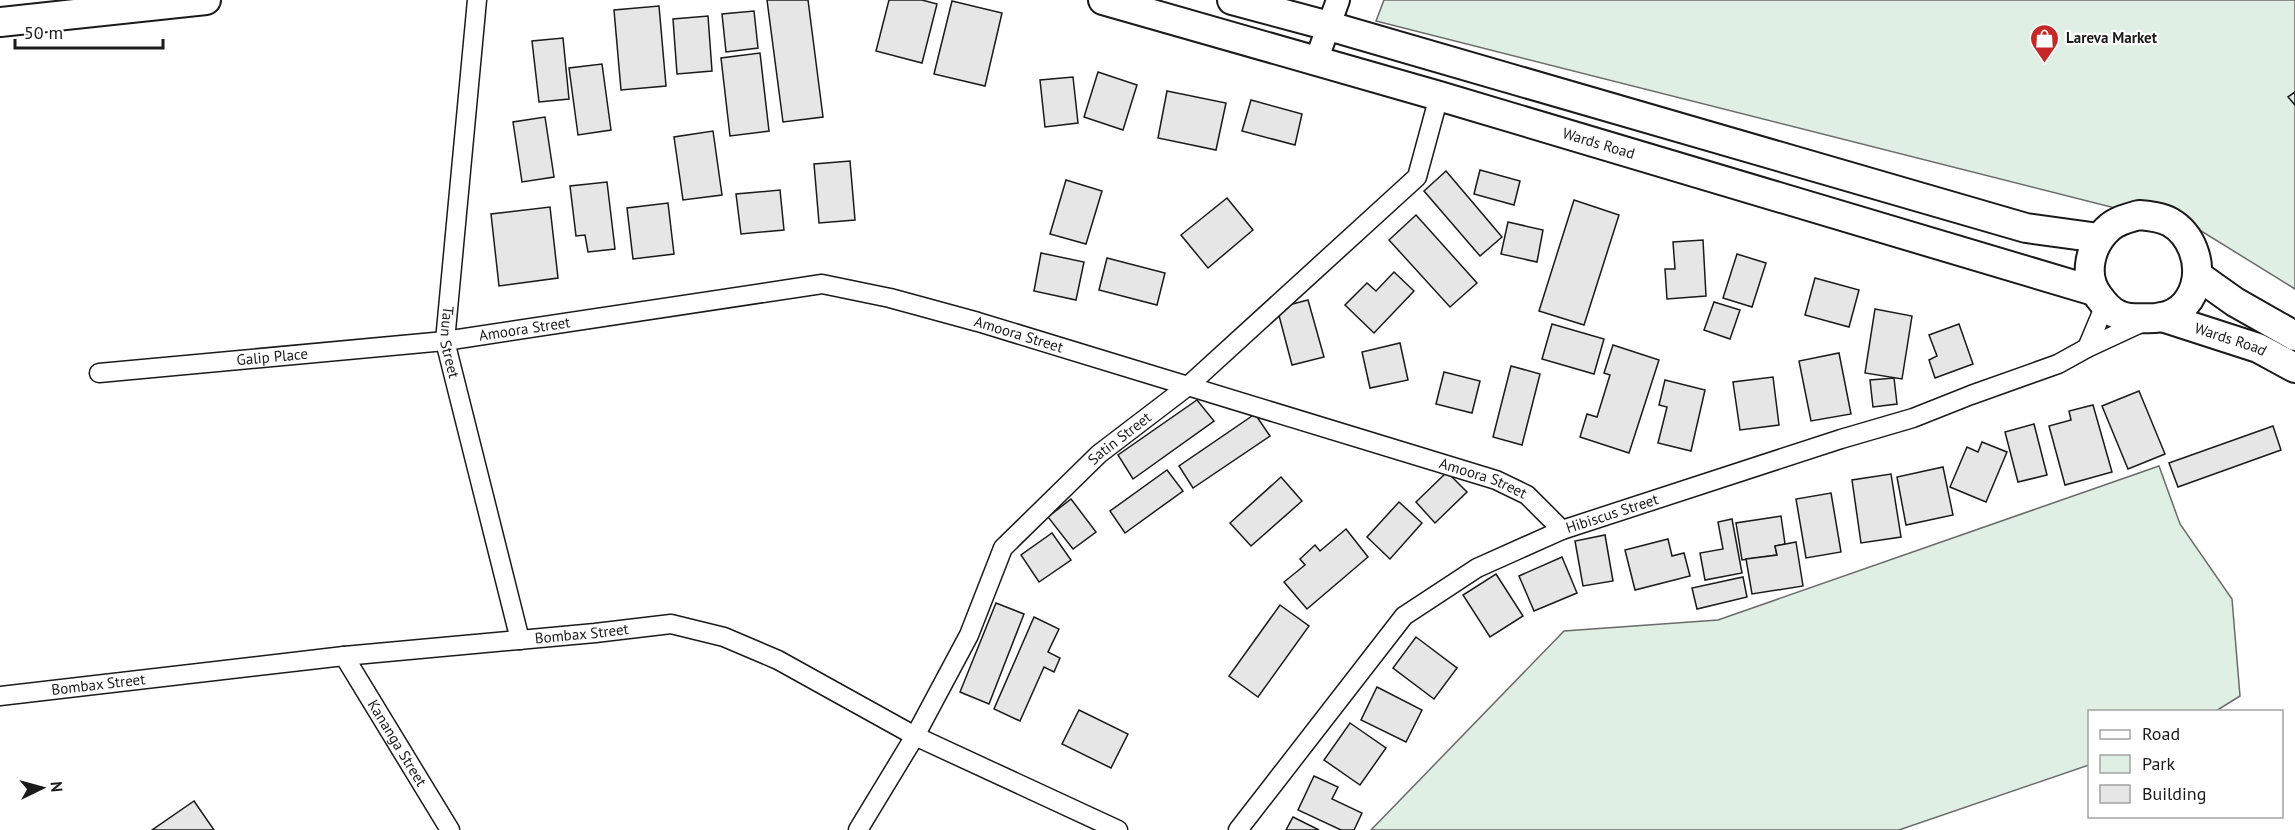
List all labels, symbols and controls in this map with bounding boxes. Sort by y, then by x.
scale bar [15,12,164,50]
text: 50 m [24,21,63,44]
shop icon: Lareva Market [2029,22,2061,64]
place label: Lareva Market [2066,28,2158,47]
street label: Wards Road [1560,123,1637,163]
street label: Taun Street [436,305,464,380]
street label: Amoora Street [972,311,1066,356]
street label: Amoora Street [478,312,571,345]
street label: Wards Road [2192,318,2270,360]
street label: Galip Place [236,344,309,369]
street label: Satin Street [1084,408,1155,469]
street label: Amoora Street [1437,453,1530,502]
street label: Hibiscus Street [1563,489,1661,537]
street label: Bombax Street [534,619,630,647]
street label: Bombax Street [50,669,146,699]
street label: Kananga Street [364,696,431,790]
legend [2088,710,2283,818]
text: Road [2142,722,2180,745]
text: Park [2142,752,2175,775]
north arrow [12,758,72,818]
text: N [47,781,67,793]
text: Building [2142,782,2206,805]

